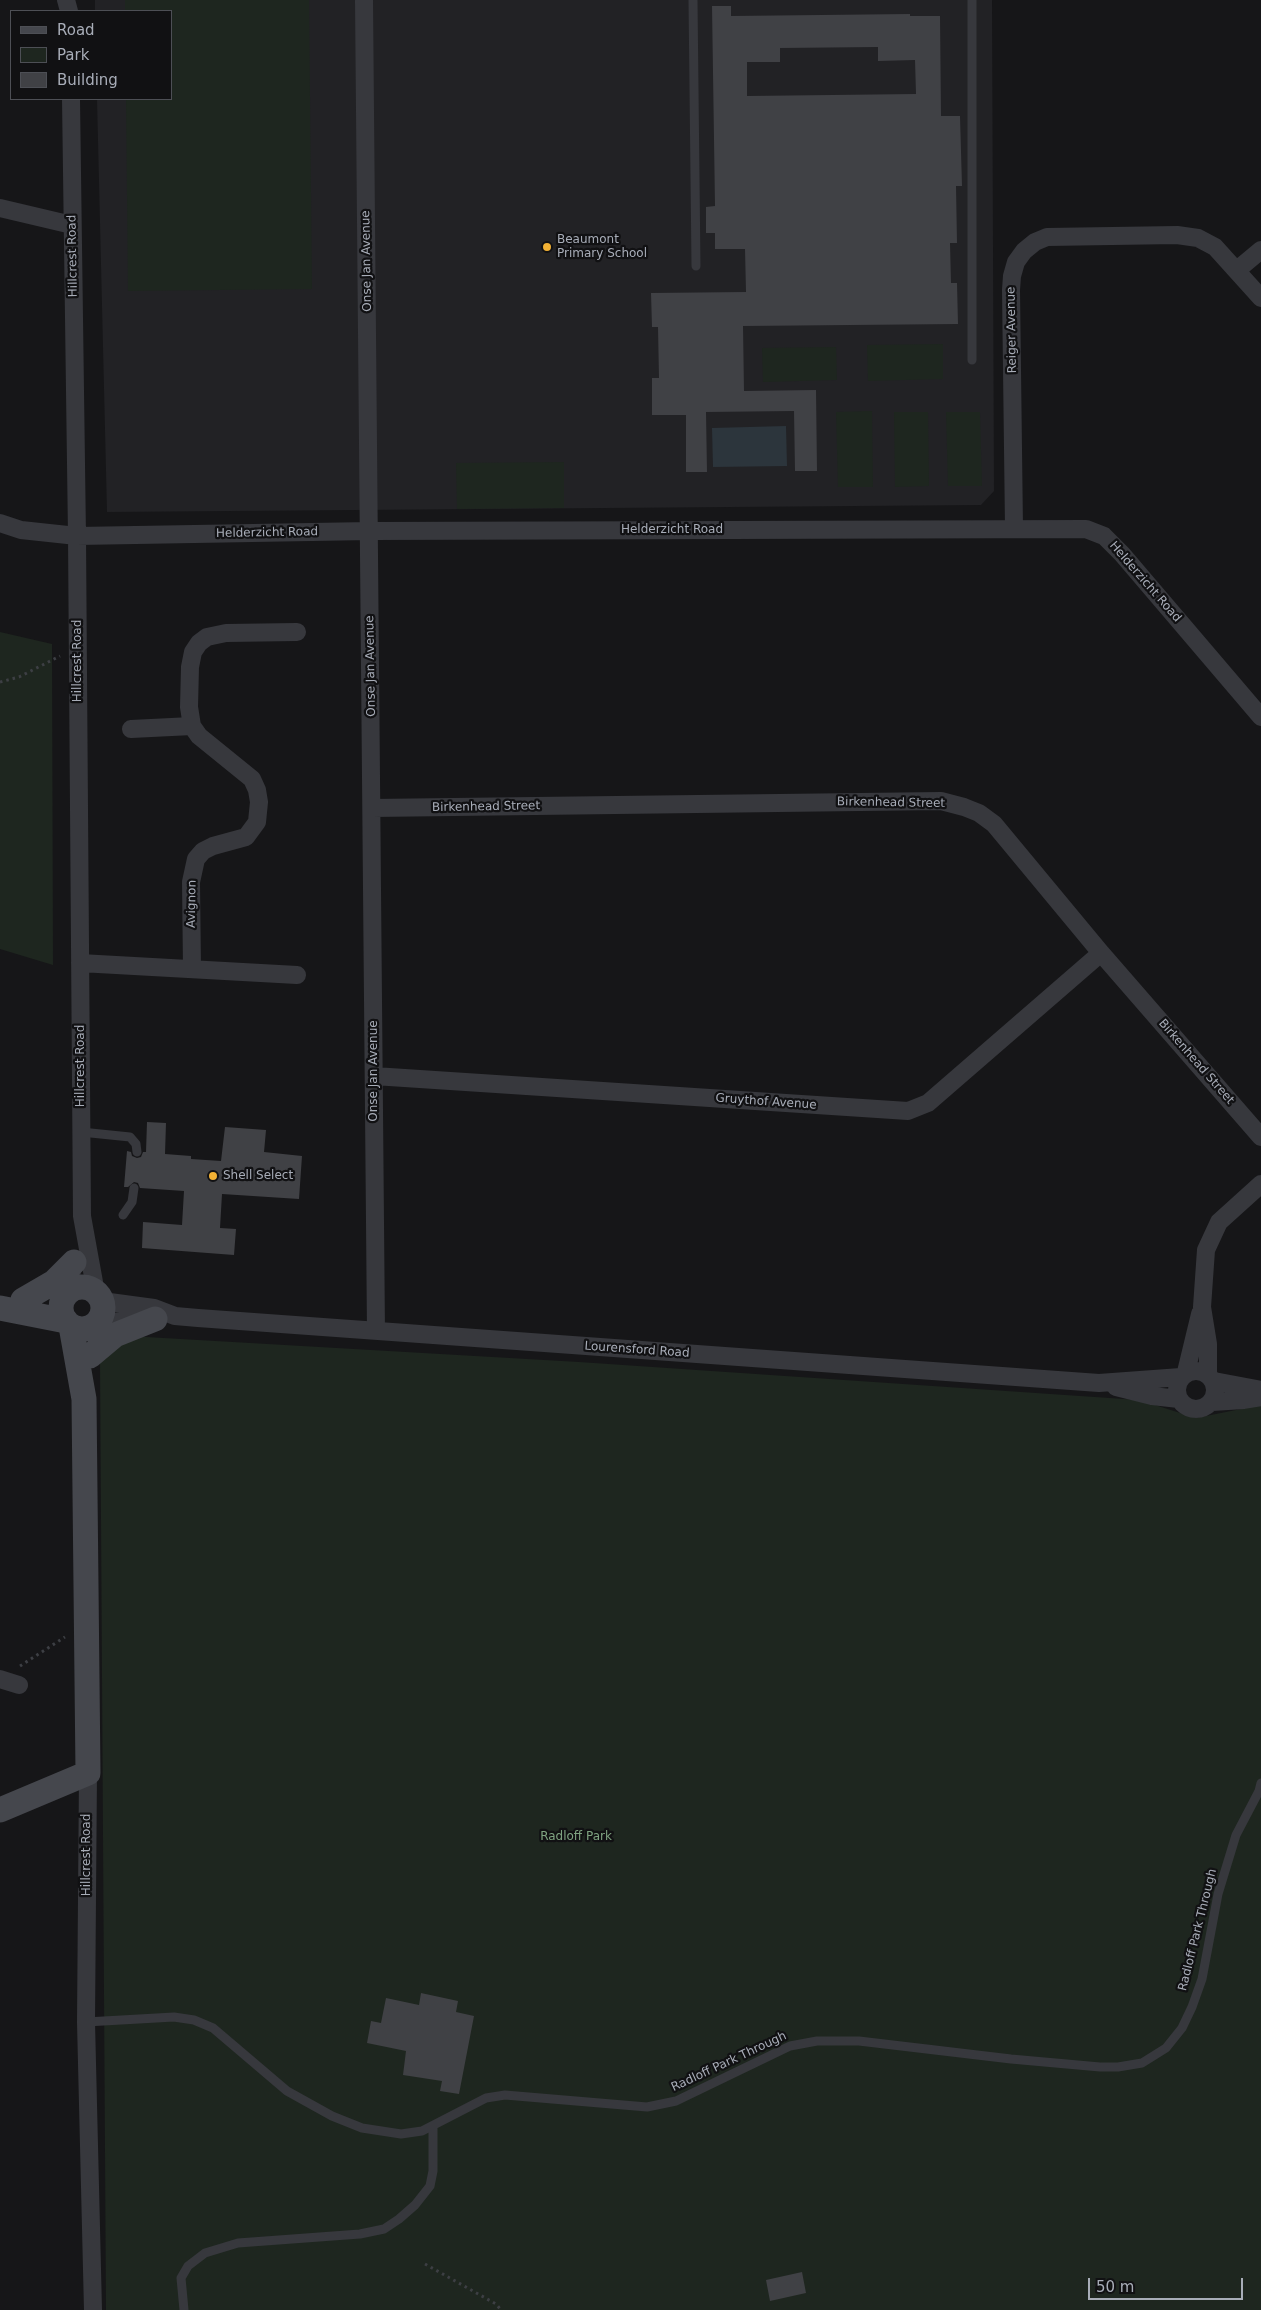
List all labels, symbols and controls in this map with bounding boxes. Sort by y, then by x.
legend [10,10,172,100]
text: Road [57,21,95,39]
text: Park [57,46,89,64]
text: Building [57,71,118,89]
street label: Onse Jan Avenue [359,210,375,312]
street label: Hillcrest Road [65,215,81,297]
place label: Beaumont Primary School [557,233,647,261]
marker: Beaumont Primary School [541,241,553,253]
street label: Reiger Avenue [1004,286,1020,374]
street label: Helderzicht Road [621,523,723,537]
street label: Helderzicht Road [216,525,318,541]
street label: Helderzicht Road [1106,539,1184,625]
street label: Onse Jan Avenue [363,615,379,717]
street label: Hillcrest Road [71,620,85,702]
street label: Birkenhead Street [837,795,945,811]
street label: Birkenhead Street [432,799,540,815]
street label: Avignon [184,880,200,928]
street label: Birkenhead Street [1155,1016,1237,1108]
street label: Onse Jan Avenue [367,1020,381,1122]
street label: Hillcrest Road [74,1025,88,1107]
street label: Gruythof Avenue [715,1091,817,1113]
place label: Shell Select [223,1169,293,1183]
marker: Shell Select [207,1170,219,1182]
street label: Lourensford Road [584,1339,690,1361]
street label: Hillcrest Road [80,1814,94,1896]
park label: Radloff Park [540,1830,612,1844]
street label: Radloff Park Through [1176,1867,1220,1993]
street label: Radloff Park Through [669,2029,789,2095]
scale bar [1091,2268,1246,2300]
text: 50 m [1096,2278,1134,2296]

